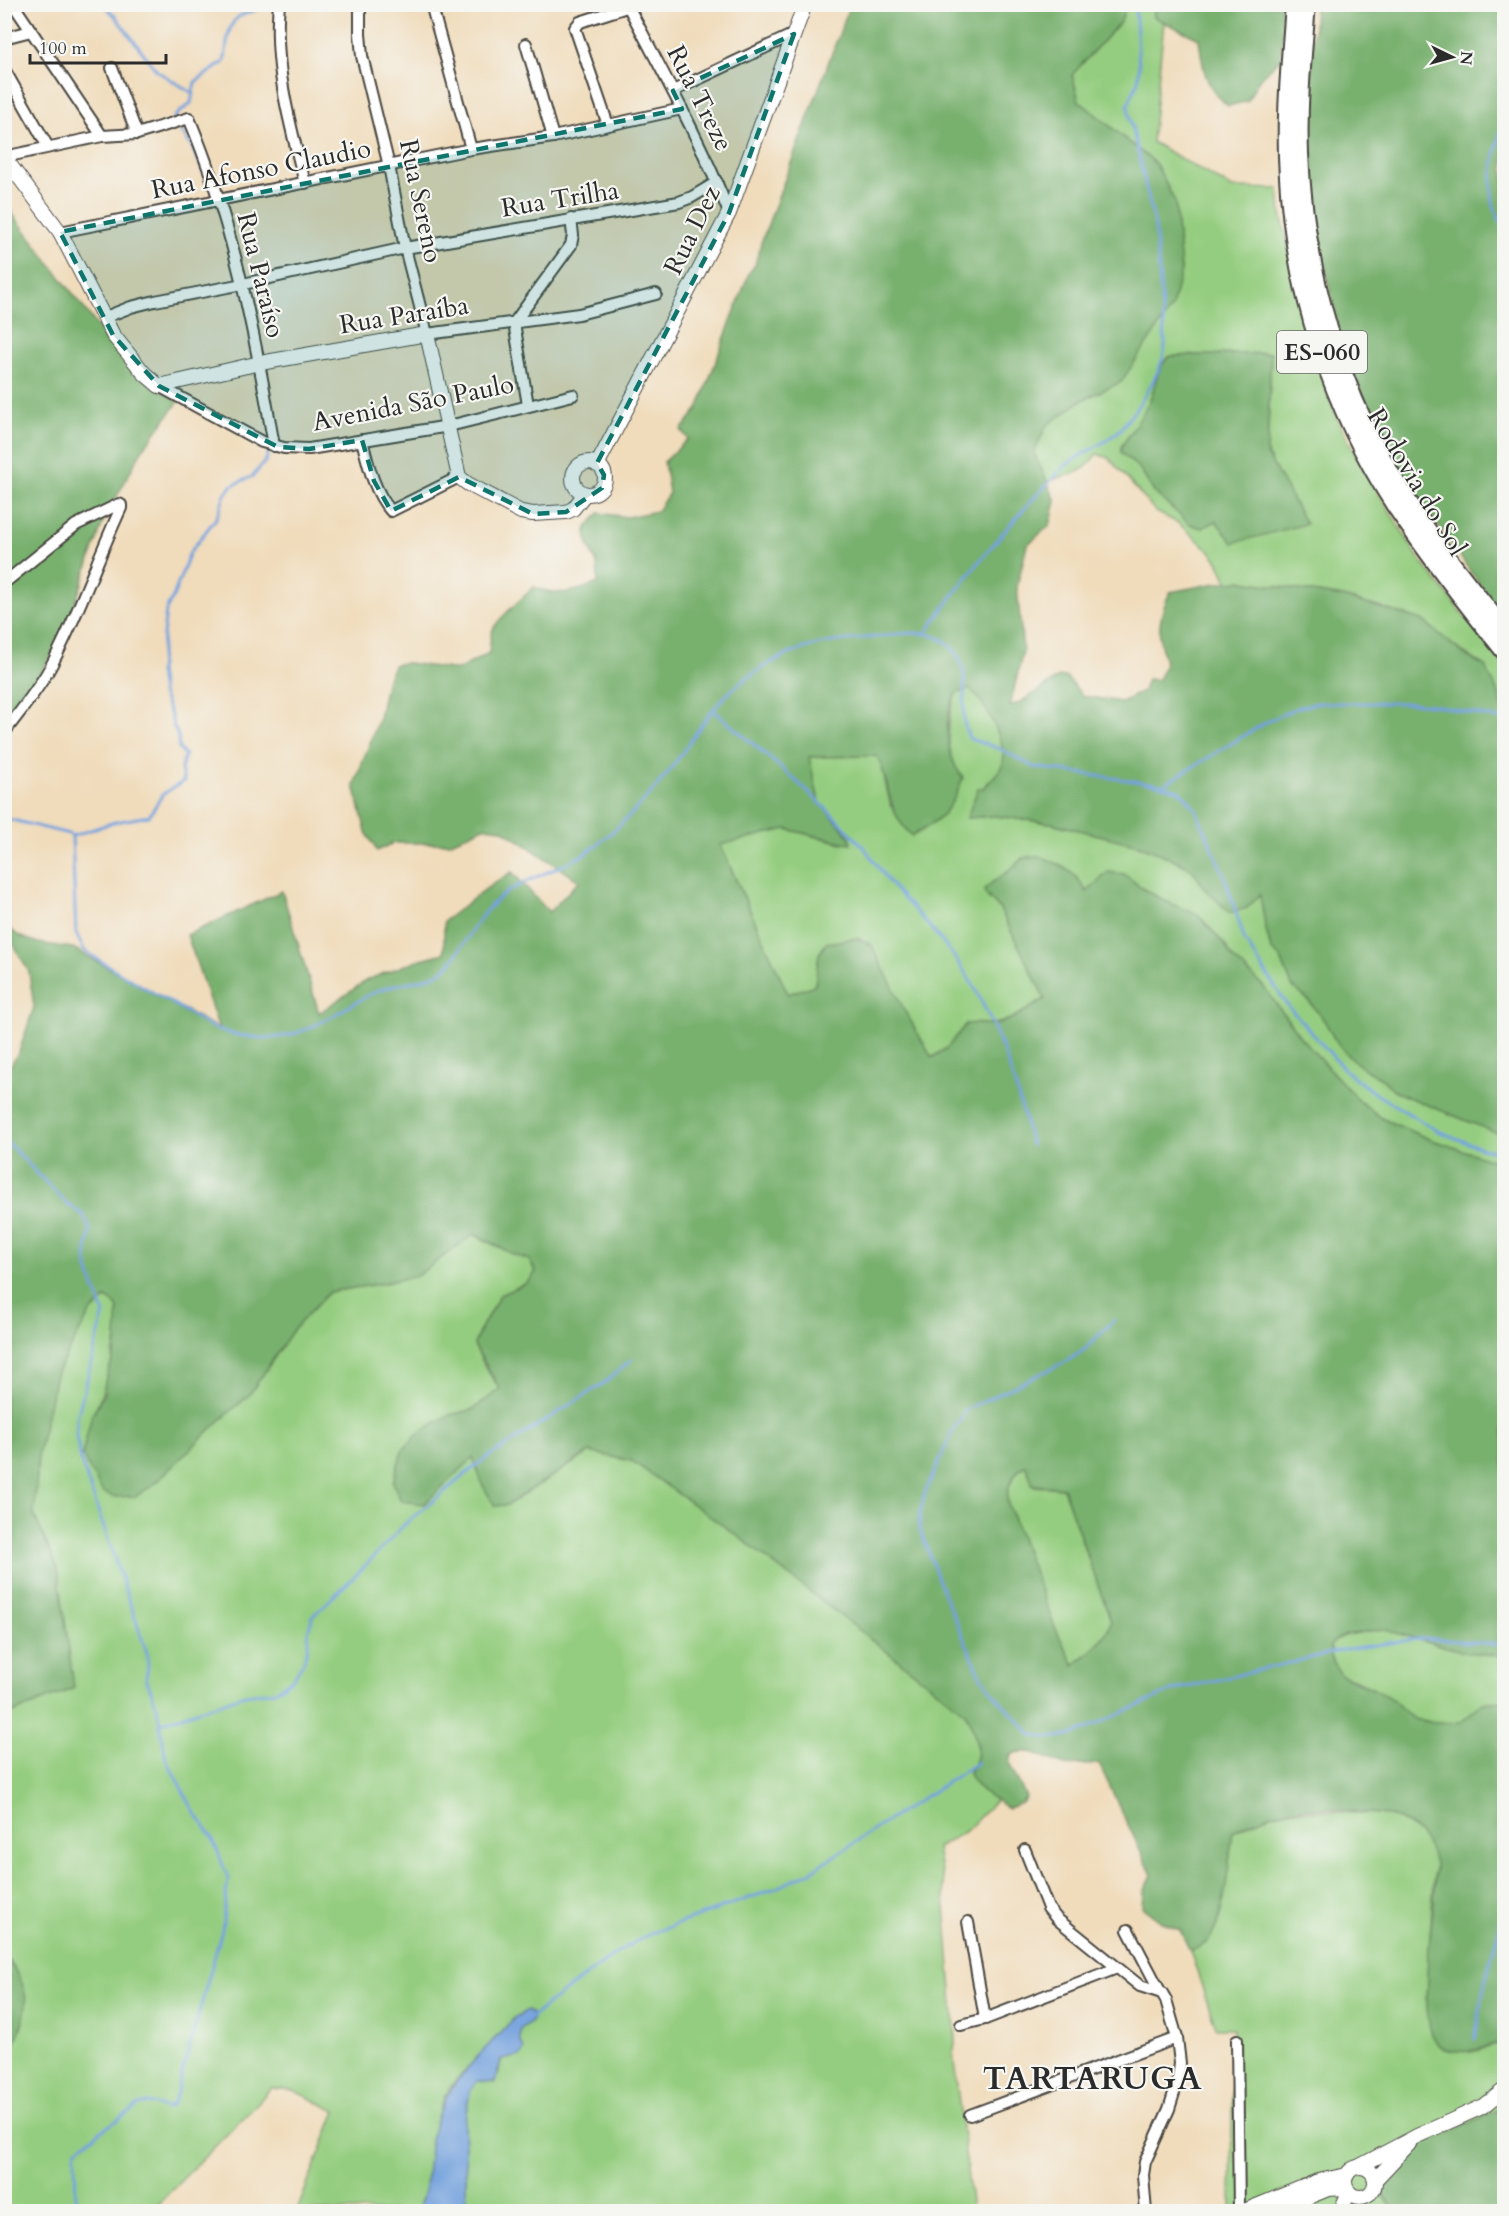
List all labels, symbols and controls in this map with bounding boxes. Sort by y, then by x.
scale bar [30,27,166,65]
north arrow [1422,27,1482,87]
text: 100 m [39,36,87,61]
street label: Rua Treze [658,39,742,157]
text: N [1454,50,1478,66]
street label: Rua Afonso Claudio [148,131,374,207]
street label: Rua Sereno [391,136,451,266]
street label: Rua Trilha [499,172,621,226]
street label: Rua Dez [655,179,729,280]
street label: Rua Paraíso [229,209,293,341]
street label: Rua Paraíba [337,288,471,342]
road number: ES-060 [1277,331,1367,373]
street label: Avenida São Paulo [309,366,517,440]
street label: Rodovia do Sol [1359,401,1475,563]
district label: TARTARUGA [983,2057,1203,2101]

